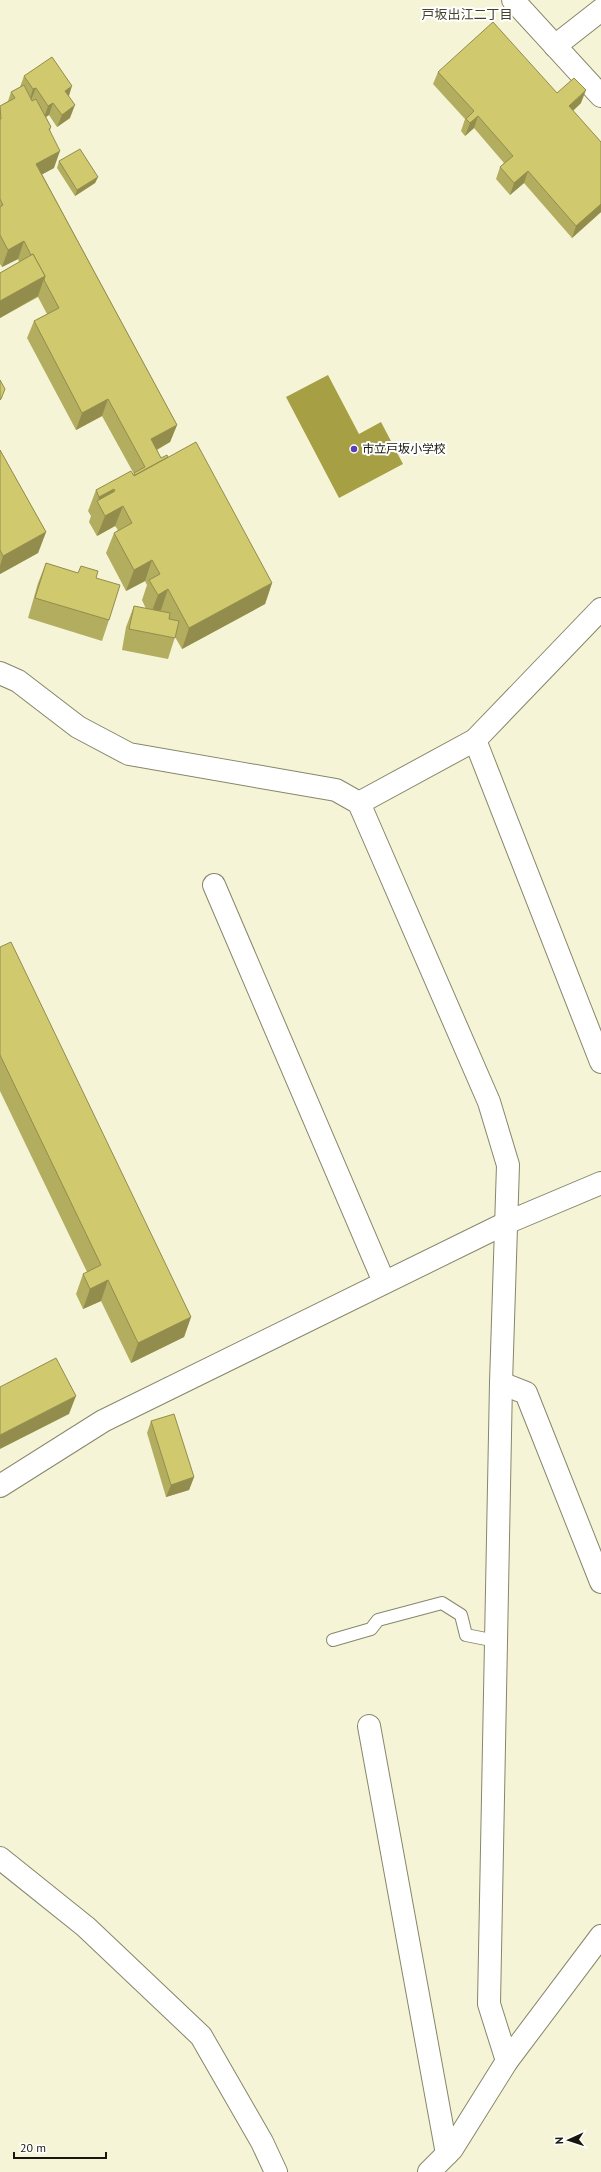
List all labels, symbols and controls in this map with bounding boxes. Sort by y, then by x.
district label: 戸坂出江二丁目 [421,6,513,23]
place label: 市立戸坂小学校 [362,441,446,456]
marker: 市立戸坂小学校 [349,444,359,454]
north arrow [549,2120,589,2160]
scale bar [14,2134,106,2160]
text: N [552,2137,566,2145]
text: 20 m [20,2140,46,2155]

